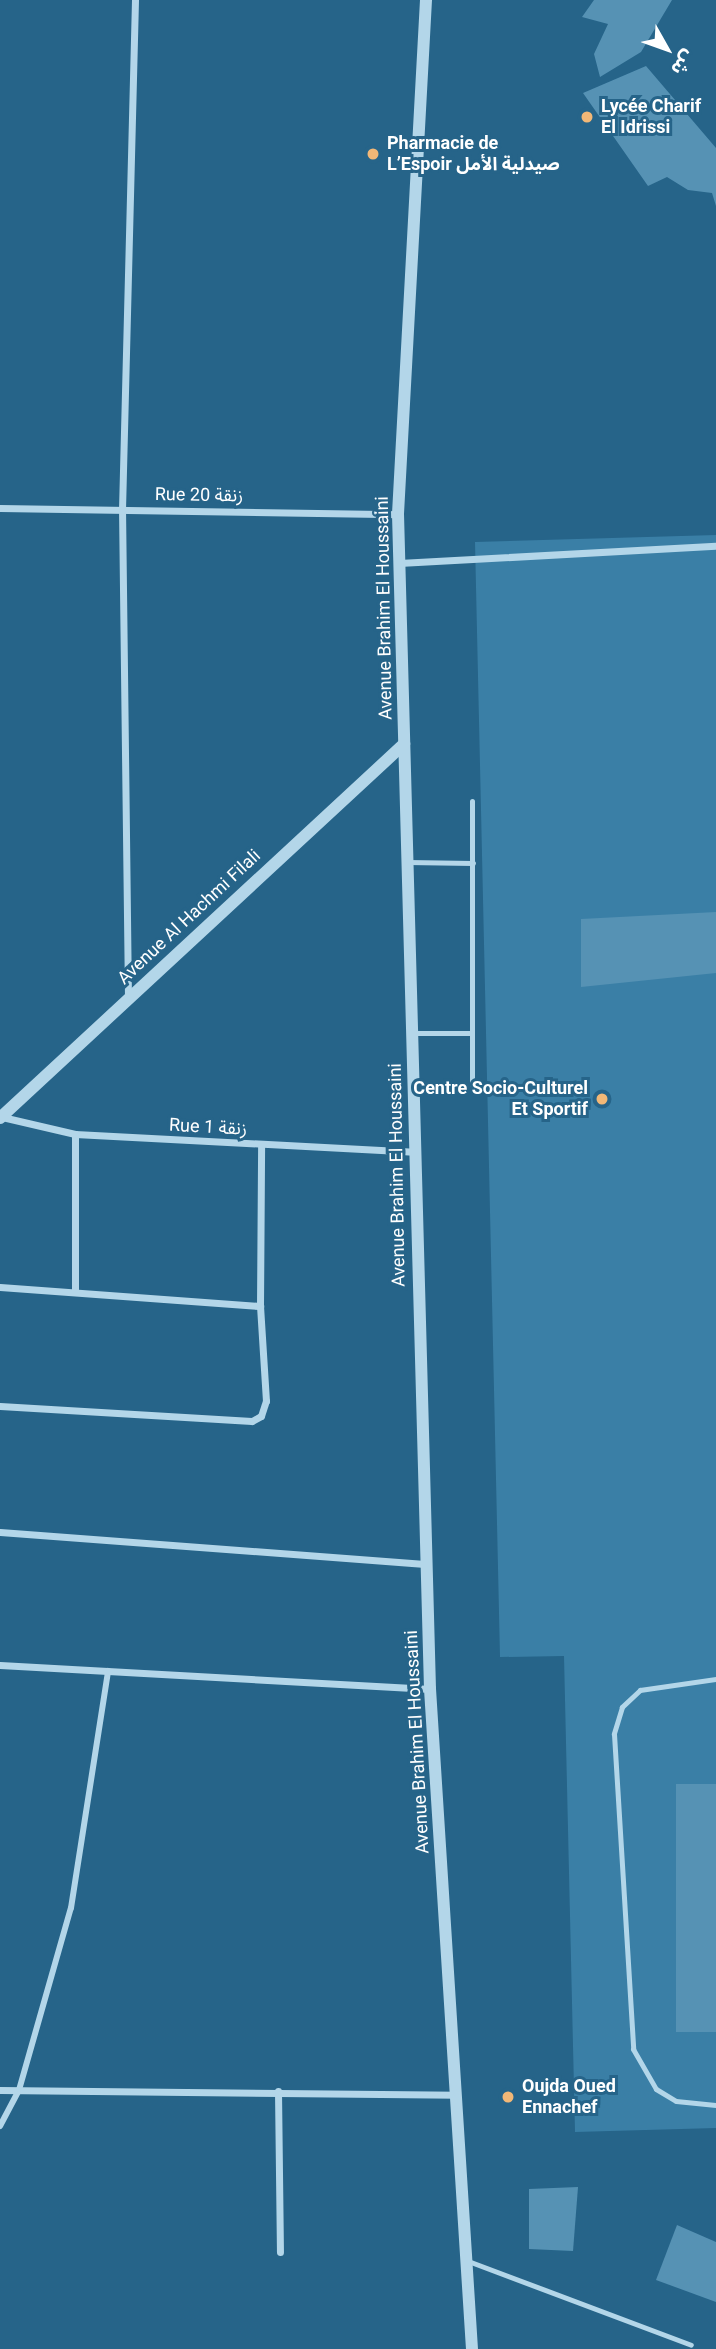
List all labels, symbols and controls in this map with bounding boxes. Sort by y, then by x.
north arrow [632,14,702,84]
text: ش [666,45,701,80]
place label: Lycée Charif El Idrissi [601,96,701,138]
marker: Lycée Charif El Idrissi [579,109,595,125]
place label: Pharmacie de L’Espoir صيدلية الأمل [387,133,560,176]
marker: Pharmacie de L’Espoir صيدلية الأمل [365,146,381,162]
street label: Rue 20 زنقة [155,483,243,507]
street label: Avenue Brahim El Houssaini [371,496,397,720]
street label: Avenue Al Hachmi Filali [113,845,265,989]
street label: Avenue Brahim El Houssaini [384,1063,410,1287]
place label: Centre Socio-Culturel Et Sportif [413,1078,588,1120]
marker: Centre Socio-Culturel Et Sportif [594,1091,610,1107]
street label: Rue 1 زنقة [168,1114,248,1140]
street label: Avenue Brahim El Houssaini [400,1630,434,1854]
place label: Oujda Oued Ennachef [522,2076,616,2118]
marker: Oujda Oued Ennachef [500,2089,516,2105]

